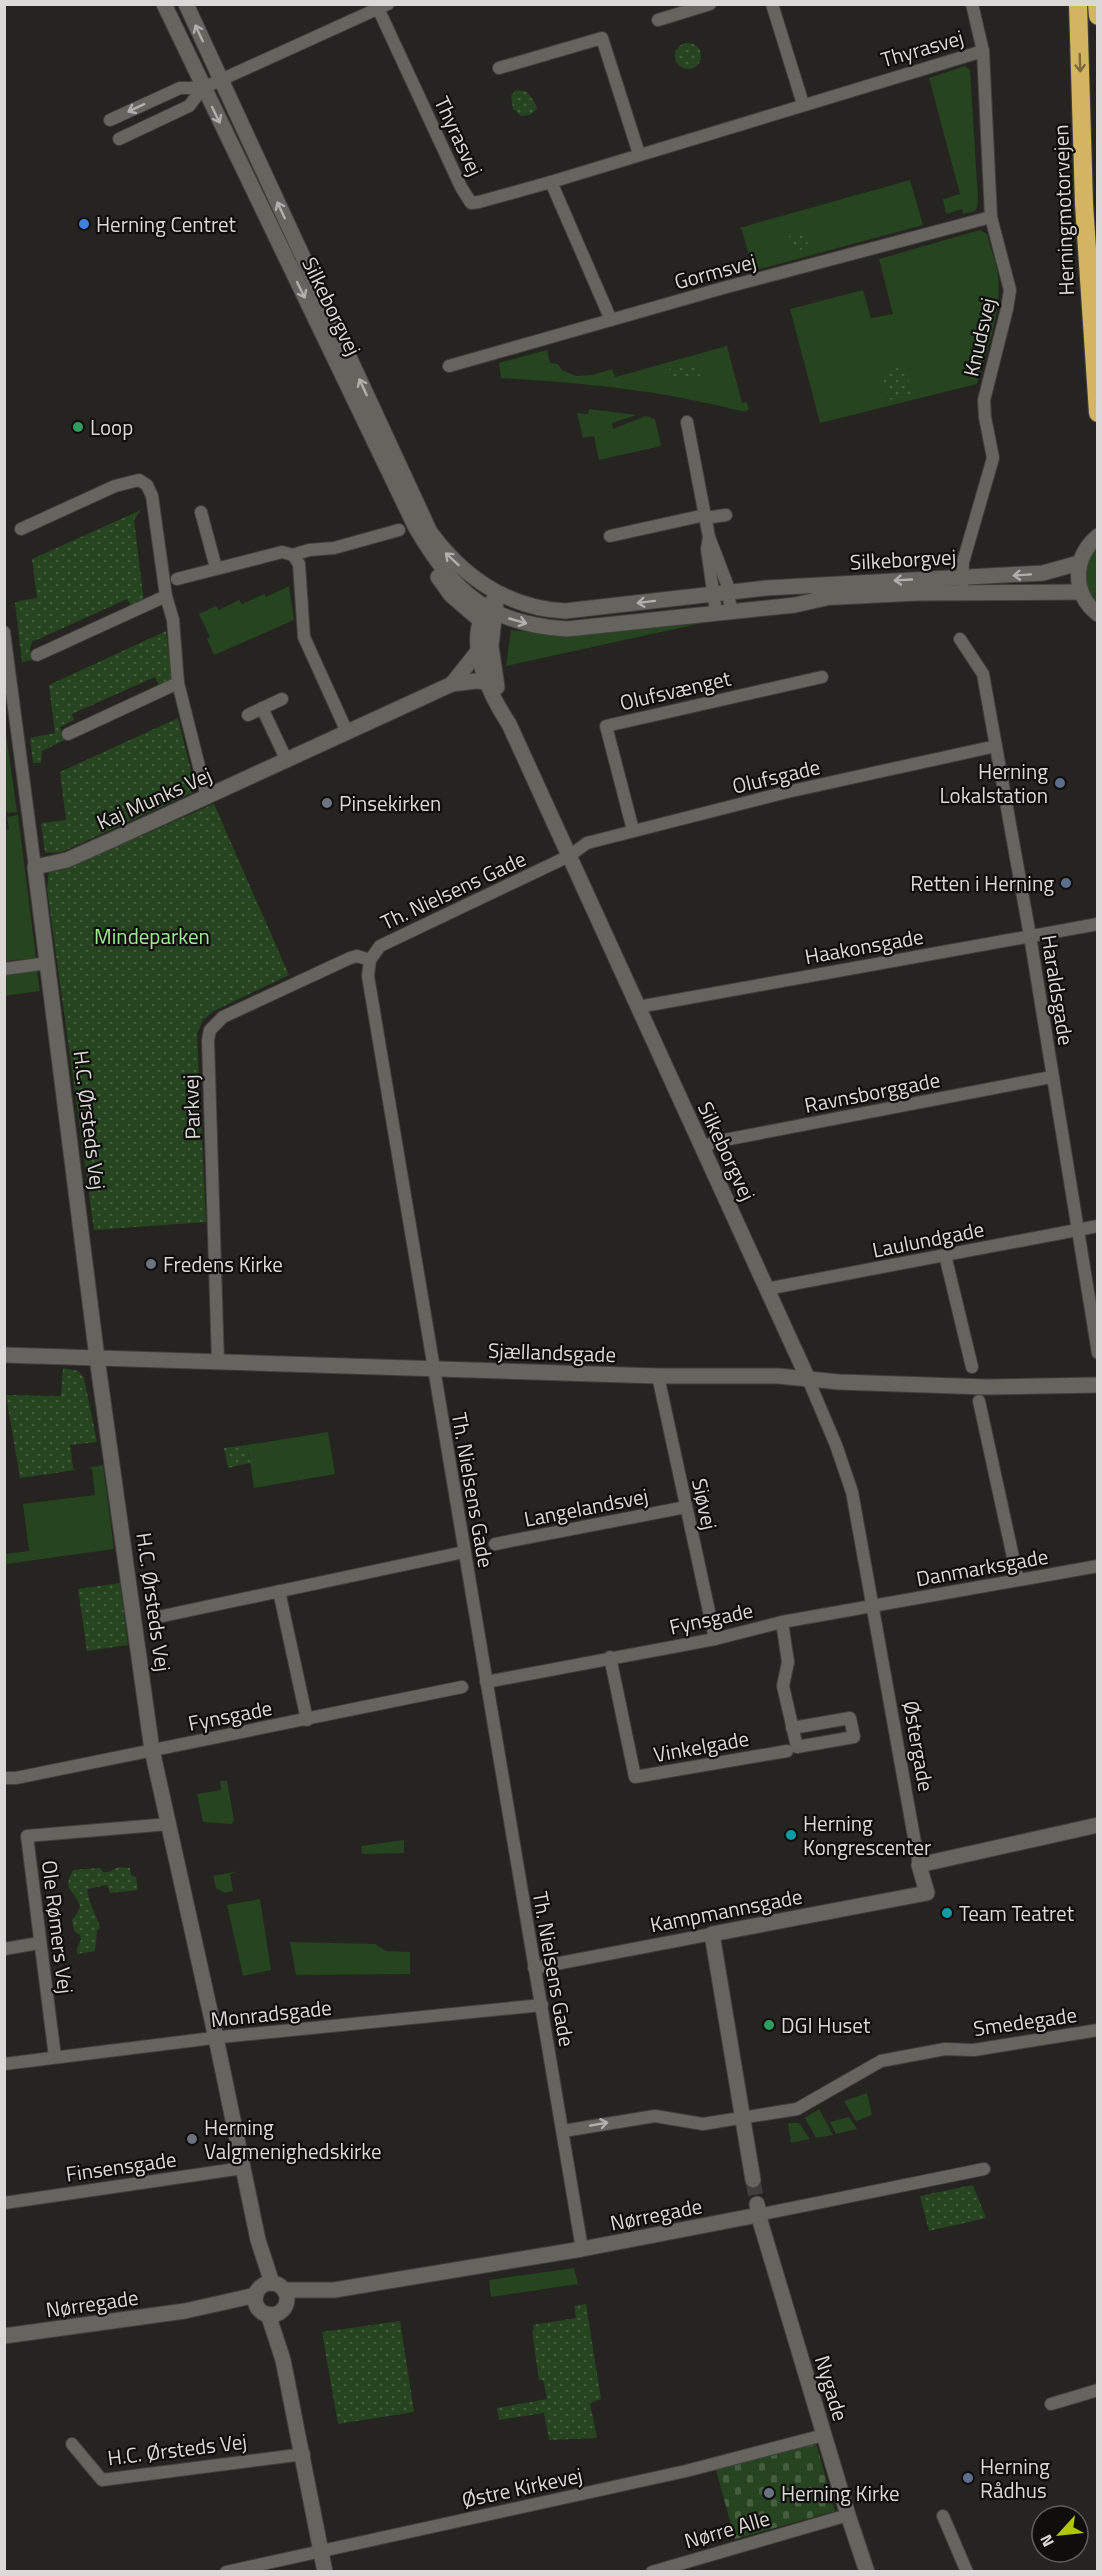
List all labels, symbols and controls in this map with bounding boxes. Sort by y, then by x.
street label: Thyrasvej [877,21,967,75]
one-way arrow [193,24,205,42]
one-way arrow [1074,52,1085,72]
street label: Thyrasvej [427,91,491,181]
one-way arrow [128,103,146,114]
one-way arrow [210,105,222,123]
street label: Herningmotorvejen [1044,124,1082,296]
one-way arrow [275,201,287,219]
place label: Herning Centret [96,208,237,240]
marker: Herning Centret [77,217,91,231]
street label: Gormsvej [670,245,760,297]
street label: Silkeborgvej [294,251,370,361]
one-way arrow [296,280,307,298]
street label: Knudsvej [954,294,1004,380]
one-way arrow [357,378,368,396]
place label: Loop [90,411,133,443]
marker: Loop [71,420,85,434]
street label: Silkeborgvej [849,540,957,578]
one-way arrow [445,552,460,566]
one-way arrow [1013,569,1033,580]
one-way arrow [894,575,914,586]
one-way arrow [637,597,657,608]
one-way arrow [508,616,527,627]
street label: Olufsvænget [616,662,734,718]
street label: Olufsgade [729,750,823,802]
place label: Herning Lokalstation [940,755,1048,811]
street label: Kaj Munks Vej [91,758,217,838]
marker: Herning Lokalstation [1053,776,1067,790]
place label: Pinsekirken [339,787,441,819]
marker: Pinsekirken [320,796,334,810]
street label: Th. Nielsens Gade [375,842,531,938]
place label: Retten i Herning [910,867,1054,899]
marker: Retten i Herning [1059,876,1073,890]
park label: Mindeparken [94,920,210,952]
street label: Haakonsgade [802,920,926,972]
street label: Haraldsgade [1034,933,1082,1047]
street label: H.C. Ørsteds Vej [66,1048,114,1192]
street label: Ravnsborggade [801,1063,943,1121]
street label: Parkvej [174,1074,208,1140]
street label: Silkeborgvej [690,1096,764,1206]
street label: Laulundgade [869,1212,987,1266]
place label: Fredens Kirke [163,1248,283,1280]
marker: Fredens Kirke [144,1257,158,1271]
street label: Sjællandsgade [487,1334,617,1370]
street label: Th. Nielsens Gade [444,1410,502,1570]
street label: Siøvej [684,1475,726,1533]
street label: Langelandsvej [521,1479,651,1535]
street label: H.C. Ørsteds Vej [128,1530,180,1674]
street label: Danmarksgade [914,1540,1050,1594]
street label: Fynsgade [666,1594,756,1642]
street label: Fynsgade [185,1691,275,1739]
street label: Østergade [895,1698,943,1794]
street label: Vinkelgade [651,1722,751,1770]
place label: Herning Kongrescenter [803,1807,931,1863]
marker: Herning Kongrescenter [784,1828,798,1842]
street label: Ole Rømers Vej [34,1858,82,1996]
street label: Kampmannsgade [647,1880,805,1940]
street label: Th. Nielsens Gade [525,1889,583,2049]
place label: Team Teatret [959,1897,1075,1929]
marker: Team Teatret [940,1906,954,1920]
street label: Monradsgade [209,1991,333,2035]
street label: Smedegade [971,1998,1079,2044]
place label: DGI Huset [781,2009,871,2041]
marker: DGI Huset [762,2018,776,2032]
place label: Herning Valgmenighedskirke [204,2111,382,2167]
one-way arrow [588,2119,608,2130]
marker: Herning Valgmenighedskirke [185,2132,199,2146]
street label: Finsensgade [64,2142,178,2190]
street label: Nørregade [607,2189,705,2239]
street label: Nørregade [44,2281,140,2325]
street label: Nygade [807,2351,857,2425]
street label: H.C. Ørsteds Vej [105,2425,249,2473]
place label: Herning Rådhus [980,2450,1050,2506]
street label: Østre Kirkevej [459,2459,585,2515]
marker: Herning Rådhus [961,2471,975,2485]
place label: Herning Kirke [781,2477,900,2509]
marker: Herning Kirke [762,2486,776,2500]
street label: Nørre Alle [681,2502,773,2556]
north arrow [1030,2504,1090,2564]
text: N [1033,2530,1060,2551]

